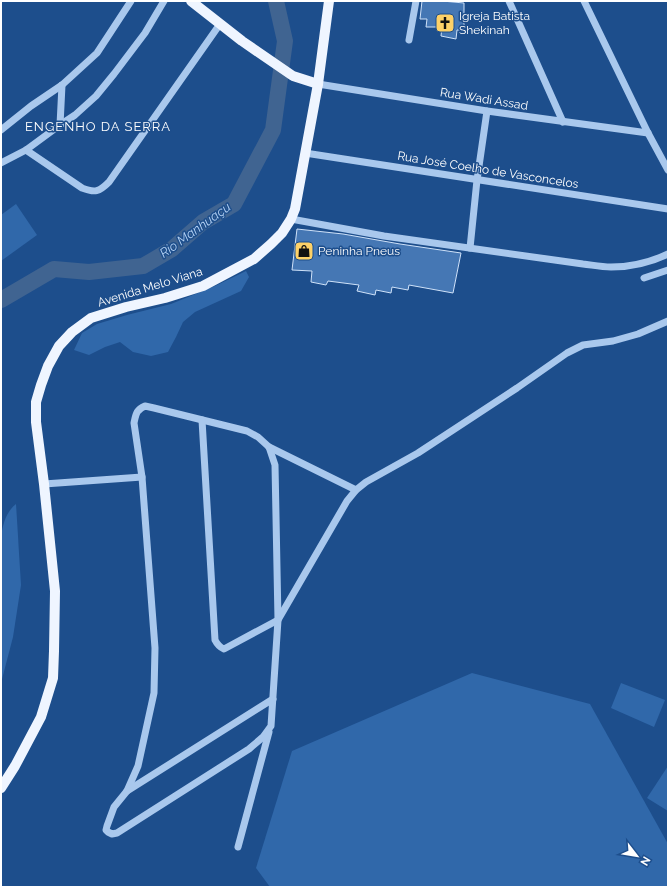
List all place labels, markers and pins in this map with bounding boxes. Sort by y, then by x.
place label: Igreja Batista Shekinah [459,9,530,37]
church icon: Igreja Batista Shekinah [434,12,456,34]
shop icon: Peninha Pneus [293,240,315,262]
place label: Peninha Pneus [318,244,400,258]

